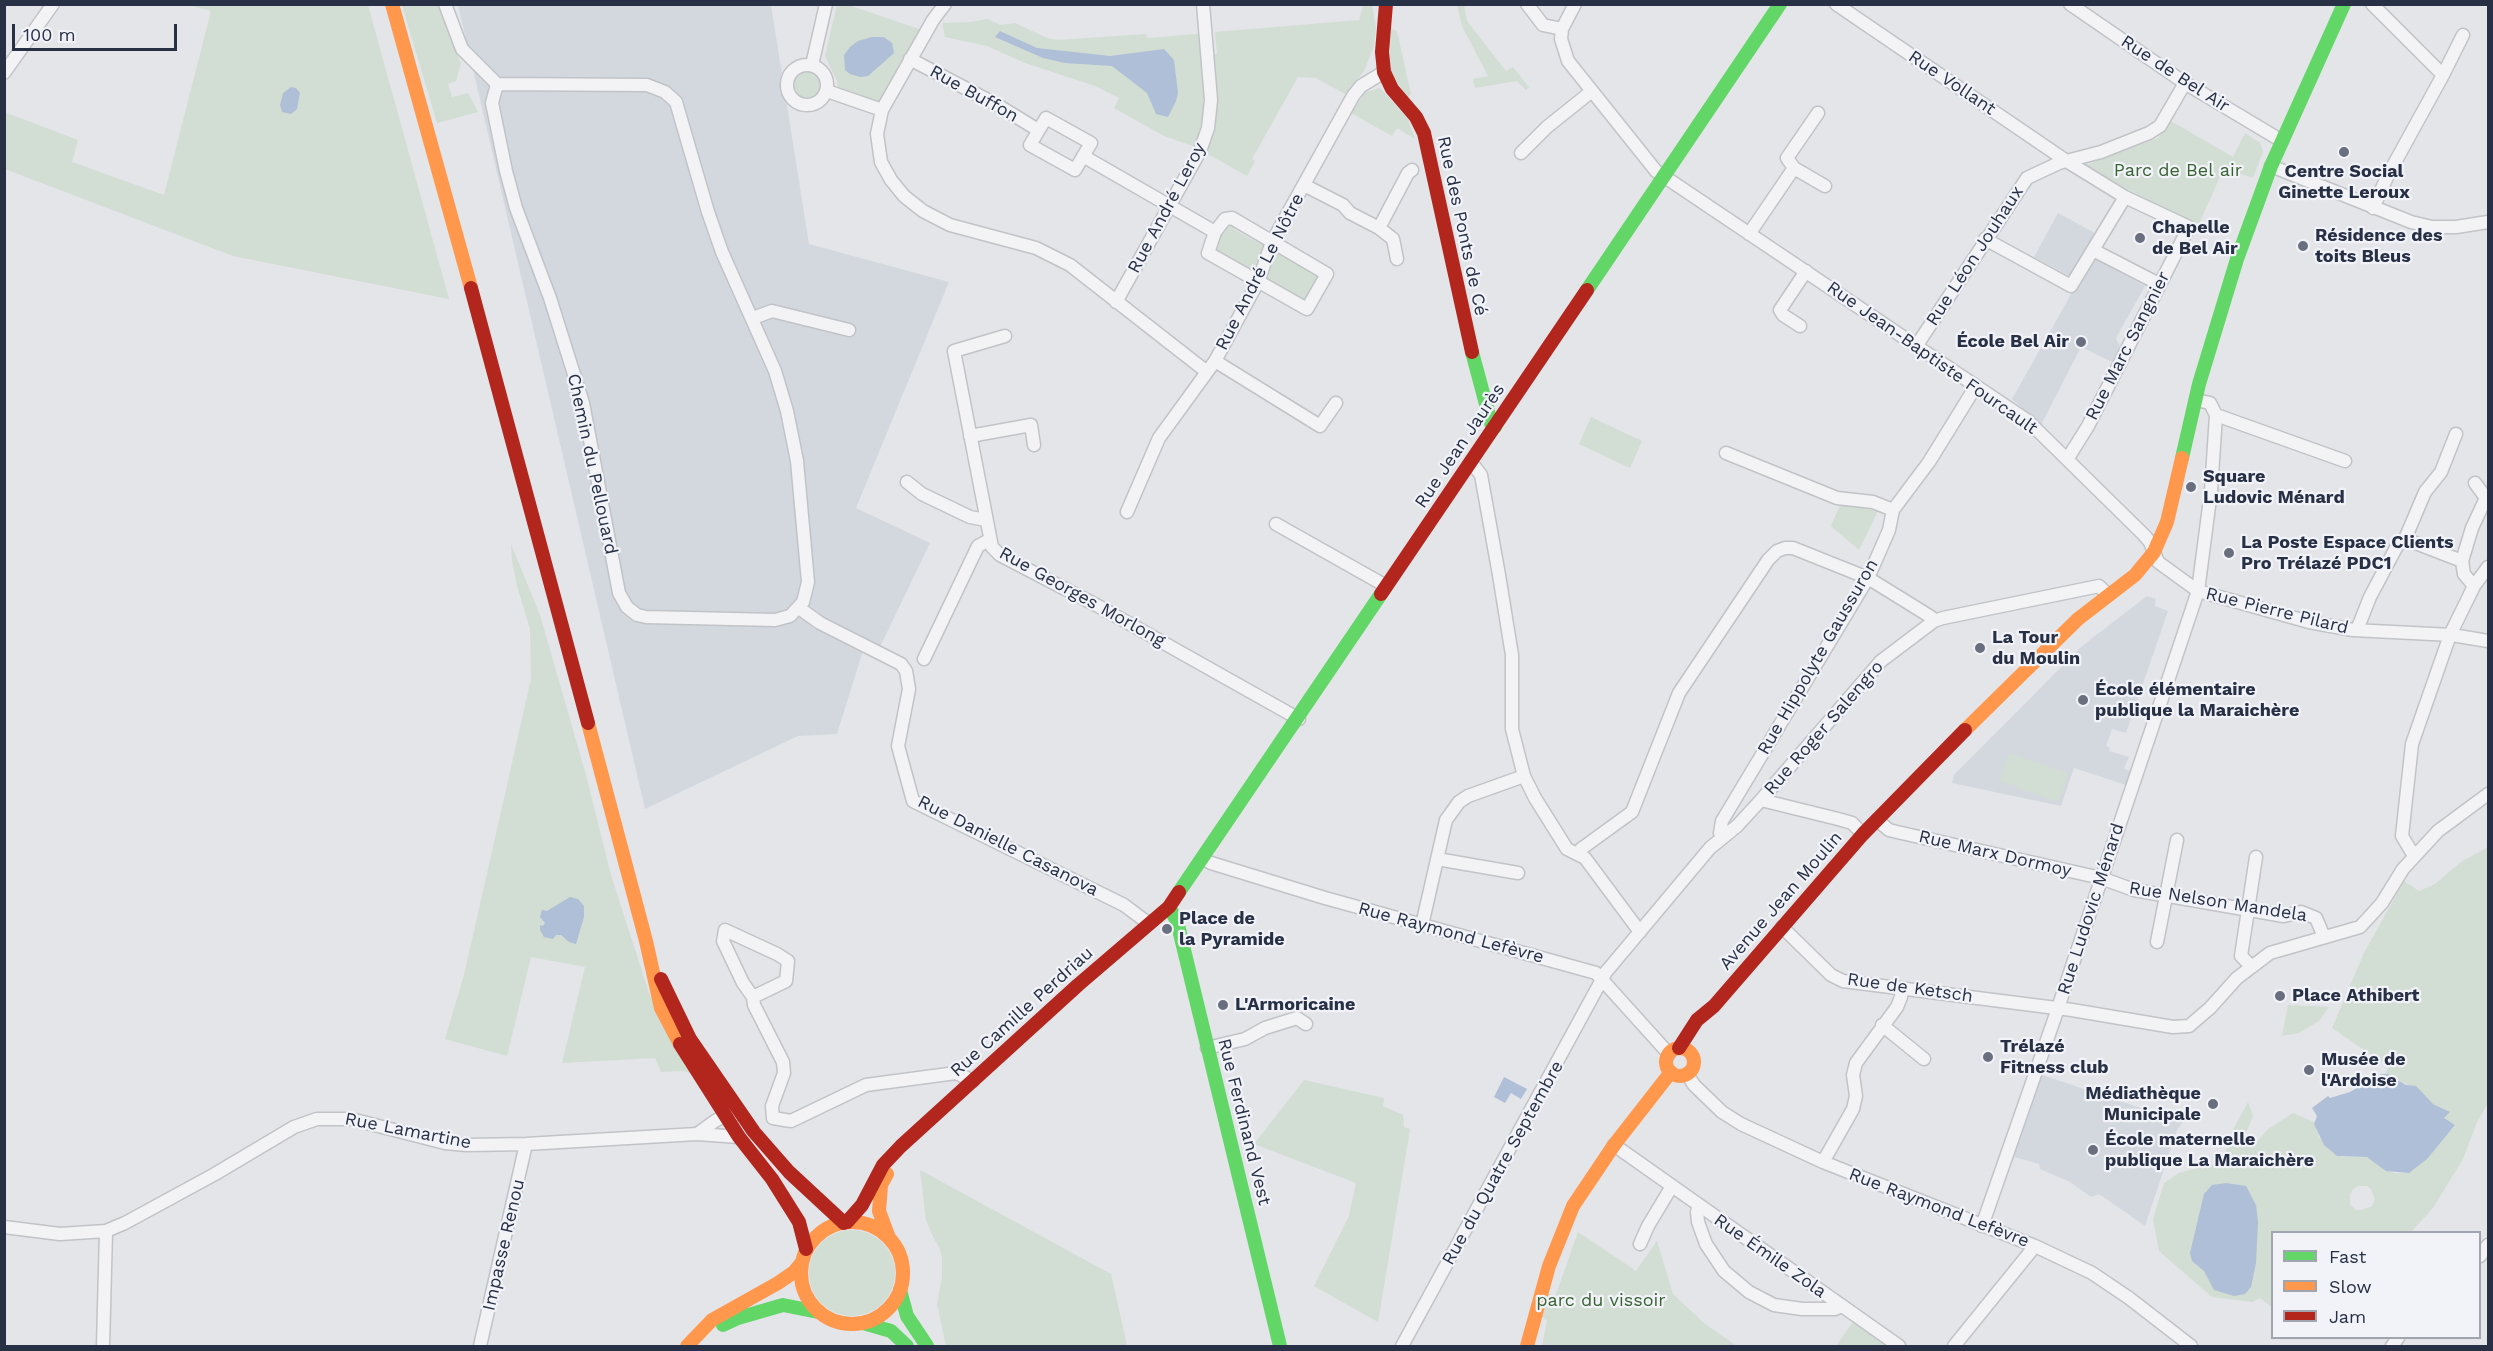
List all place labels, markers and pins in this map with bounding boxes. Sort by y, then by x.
marker: Centre Social Ginette Leroux [2337,145,2351,159]
place label: Centre Social Ginette Leroux [2278,161,2410,204]
place label: Chapelle de Bel Air [2152,217,2238,260]
place label: Résidence des toits Bleus [2315,225,2442,268]
marker: Chapelle de Bel Air [2133,231,2147,245]
marker: Résidence des toits Bleus [2296,239,2310,253]
place label: École Bel Air [1956,331,2069,353]
marker: École Bel Air [2074,335,2088,349]
place label: Square Ludovic Ménard [2203,466,2345,508]
marker: Square Ludovic Ménard [2184,480,2198,494]
place label: La Poste Espace Clients Pro Trélazé PDC1 [2241,532,2454,574]
marker: La Poste Espace Clients Pro Trélazé PDC1 [2222,546,2236,560]
place label: La Tour du Moulin [1992,627,2080,670]
marker: La Tour du Moulin [1973,641,1987,655]
place label: École élémentaire publique la Maraichère [2095,679,2299,722]
marker: École élémentaire publique la Maraichère [2076,693,2090,707]
place label: Place de la Pyramide [1179,908,1285,950]
marker: Place de la Pyramide [1160,922,1174,936]
place label: Place Athibert [2292,985,2419,1007]
marker: Place Athibert [2273,989,2287,1003]
place label: L'Armoricaine [1235,994,1355,1016]
marker: L'Armoricaine [1216,998,1230,1012]
place label: Trélazé Fitness club [2000,1036,2109,1078]
place label: Musée de l'Ardoise [2321,1049,2406,1092]
marker: Trélazé Fitness club [1981,1050,1995,1064]
marker: Musée de l'Ardoise [2302,1063,2316,1077]
place label: Médiathèque Municipale [2085,1083,2201,1126]
marker: Médiathèque Municipale [2206,1097,2220,1111]
place label: École maternelle publique La Maraichère [2105,1129,2314,1172]
marker: École maternelle publique La Maraichère [2086,1143,2100,1157]

